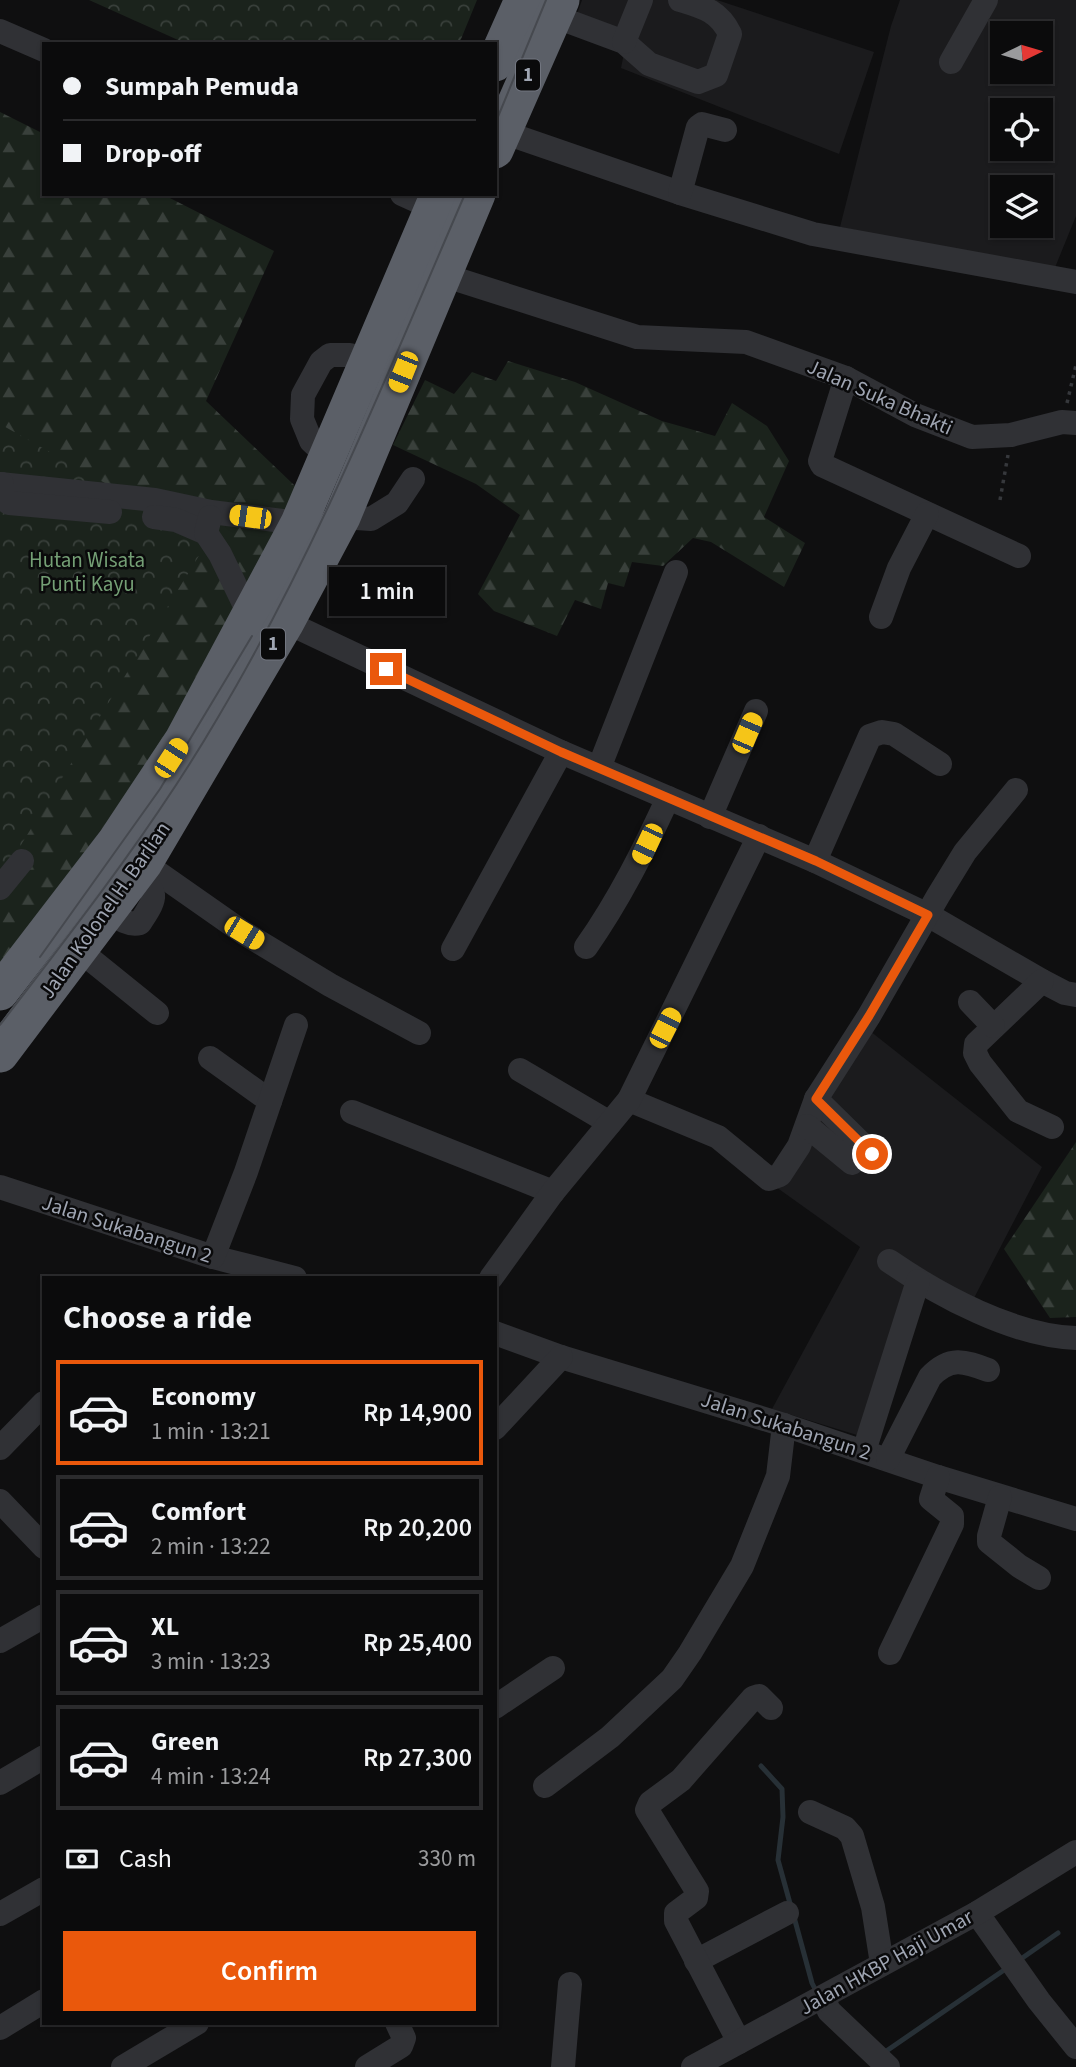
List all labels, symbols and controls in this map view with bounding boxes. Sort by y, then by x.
north arrow [990,21,1054,84]
map controls [990,21,1053,238]
road number: 1 [516,60,540,90]
text: Sumpah Pemuda [105,68,299,105]
button: locate [990,98,1053,161]
text: Drop-off [105,135,201,172]
button: layers [990,175,1053,238]
car [386,349,421,395]
street label: Jalan Suka Bhakti [802,351,958,443]
car [228,504,273,530]
park label: Hutan Wisata Punti Kayu [29,545,145,599]
callout: 1 min [328,568,444,616]
text: 1 min [360,575,414,608]
road number: 1 [261,628,285,660]
route end [370,653,402,685]
car [730,710,765,756]
car [151,735,192,781]
street label: Jalan Kolonel H. Barlian [33,815,177,1005]
car [629,821,666,867]
car [221,913,268,953]
car [647,1005,684,1051]
route start [856,1138,888,1170]
street label: Jalan Sukabangun 2 [38,1187,216,1271]
text: Choose a ride [63,1295,252,1341]
text: Economy [151,1378,256,1415]
icon: car [67,1381,130,1444]
street label: Jalan Sukabangun 2 [697,1384,875,1468]
text: Rp 14,900 [363,1394,472,1431]
text: 1 min · 13:21 [151,1415,271,1448]
text: Comfort [151,1493,246,1530]
icon: car [67,1496,130,1559]
text: Rp 20,200 [363,1509,472,1546]
text: 2 min · 13:22 [151,1530,271,1563]
text: XL [151,1608,179,1645]
icon: car [67,1611,130,1674]
text: Rp 25,400 [363,1624,472,1661]
text: 3 min · 13:23 [151,1645,271,1678]
text: Green [151,1723,219,1760]
icon: car [67,1726,130,1789]
text: Rp 27,300 [363,1739,472,1776]
text: 4 min · 13:24 [151,1760,271,1793]
icon: cash [63,1840,101,1878]
text: Cash [119,1840,172,1877]
text: 330 m [418,1842,476,1875]
street label: Jalan HKBP Haji Umar [794,1901,979,2022]
button: Confirm [63,1931,476,2011]

